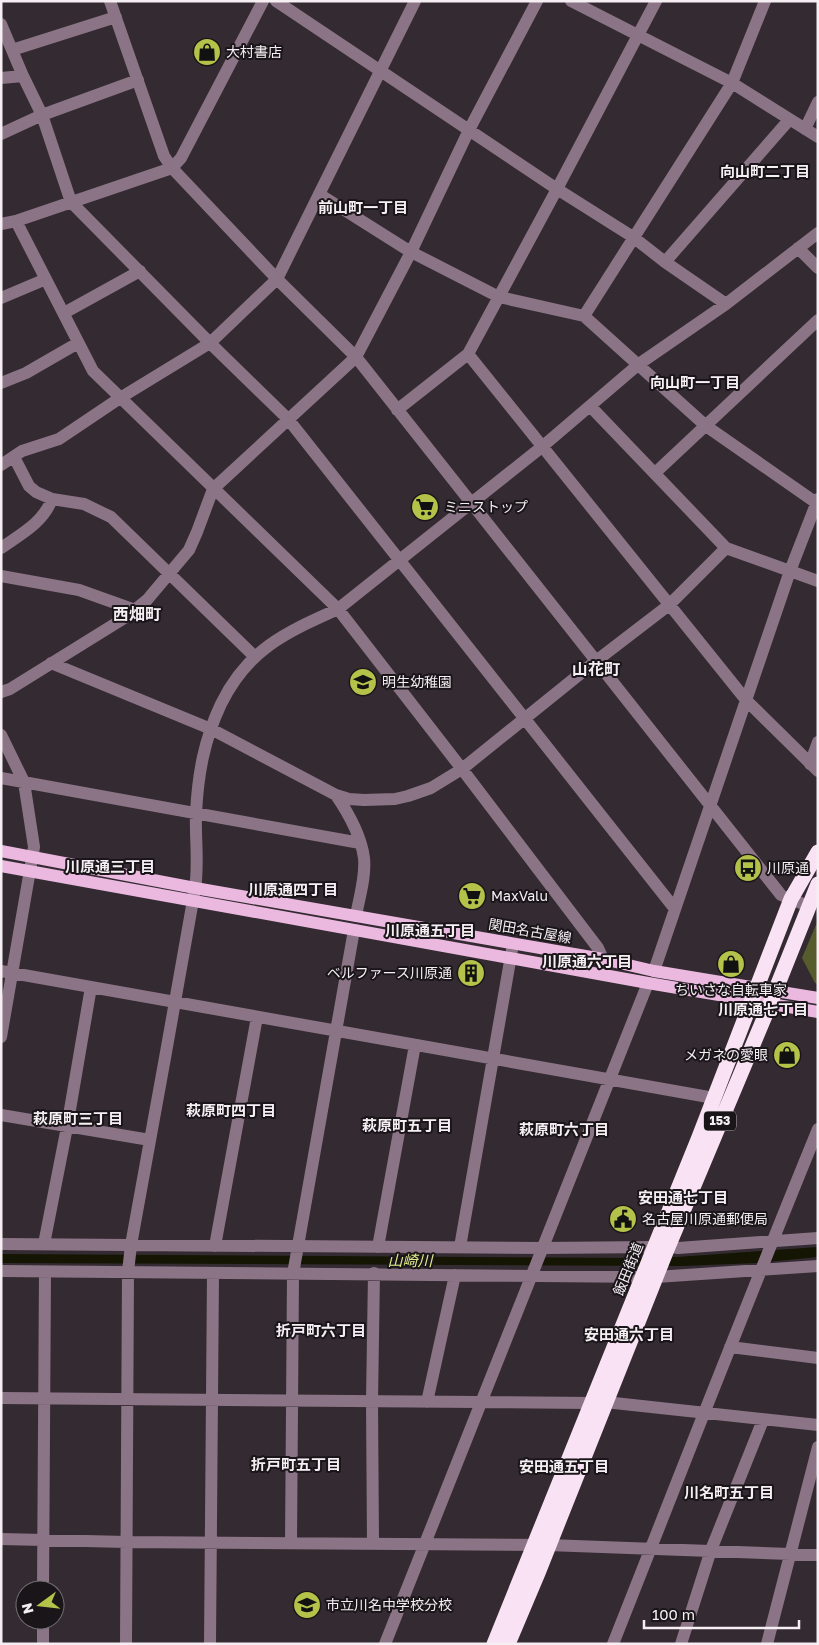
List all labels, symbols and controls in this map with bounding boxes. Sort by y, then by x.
shop icon: 大村書店 [192,37,222,67]
place label: 大村書店 [226,43,282,60]
district label: 向山町二丁目 [720,162,810,180]
district label: 前山町一丁目 [318,198,408,216]
district label: 向山町一丁目 [650,373,740,391]
supermarket icon: ミニストップ [410,492,440,522]
place label: ミニストップ [444,498,528,515]
district label: 西畑町 [113,604,161,624]
district label: 山花町 [572,659,620,679]
school or university icon: 明生幼稚園 [348,667,378,697]
place label: 明生幼稚園 [382,673,452,690]
bus stop icon: 川原通 [733,853,763,883]
district label: 川原通三丁目 [65,857,155,875]
place label: 川原通 [767,859,809,876]
district label: 川原通四丁目 [248,880,338,898]
supermarket icon: MaxValu [457,881,487,911]
place label: MaxValu [491,887,548,904]
street label: 関田名古屋線 [487,915,573,946]
district label: 川原通五丁目 [385,921,475,939]
shop icon: ちいさな自転車家 [716,949,746,979]
district label: 川原通六丁目 [542,952,632,970]
building icon: ベルファース川原通 [456,958,486,988]
place label: ベルファース川原通 [327,964,452,981]
place label: ちいさな自転車家 [675,981,787,998]
district label: 川原通七丁目 [718,1000,808,1018]
shop icon: メガネの愛眼 [772,1040,802,1070]
place label: メガネの愛眼 [684,1046,768,1063]
district label: 萩原町四丁目 [186,1101,276,1119]
district label: 萩原町三丁目 [33,1109,123,1127]
road number: 153 [704,1112,736,1130]
district label: 萩原町五丁目 [362,1116,452,1134]
district label: 萩原町六丁目 [519,1120,609,1138]
district label: 安田通七丁目 [638,1188,728,1206]
public building icon: 名古屋川原通郵便局 [608,1204,638,1234]
place label: 名古屋川原通郵便局 [642,1210,768,1227]
street label: 飯田街道 [609,1240,646,1298]
water label: 山崎川 [387,1251,434,1269]
district label: 折戸町六丁目 [276,1321,366,1339]
district label: 安田通六丁目 [584,1325,674,1343]
district label: 折戸町五丁目 [251,1455,341,1473]
district label: 安田通五丁目 [519,1457,609,1475]
district label: 川名町五丁目 [684,1483,774,1501]
north arrow [15,1580,65,1630]
school or university icon: 市立川名中学校分校 [292,1590,322,1620]
place label: 市立川名中学校分校 [326,1596,452,1613]
scale bar [644,1598,799,1630]
text: N [17,1601,37,1616]
text: 100 m [652,1605,695,1623]

